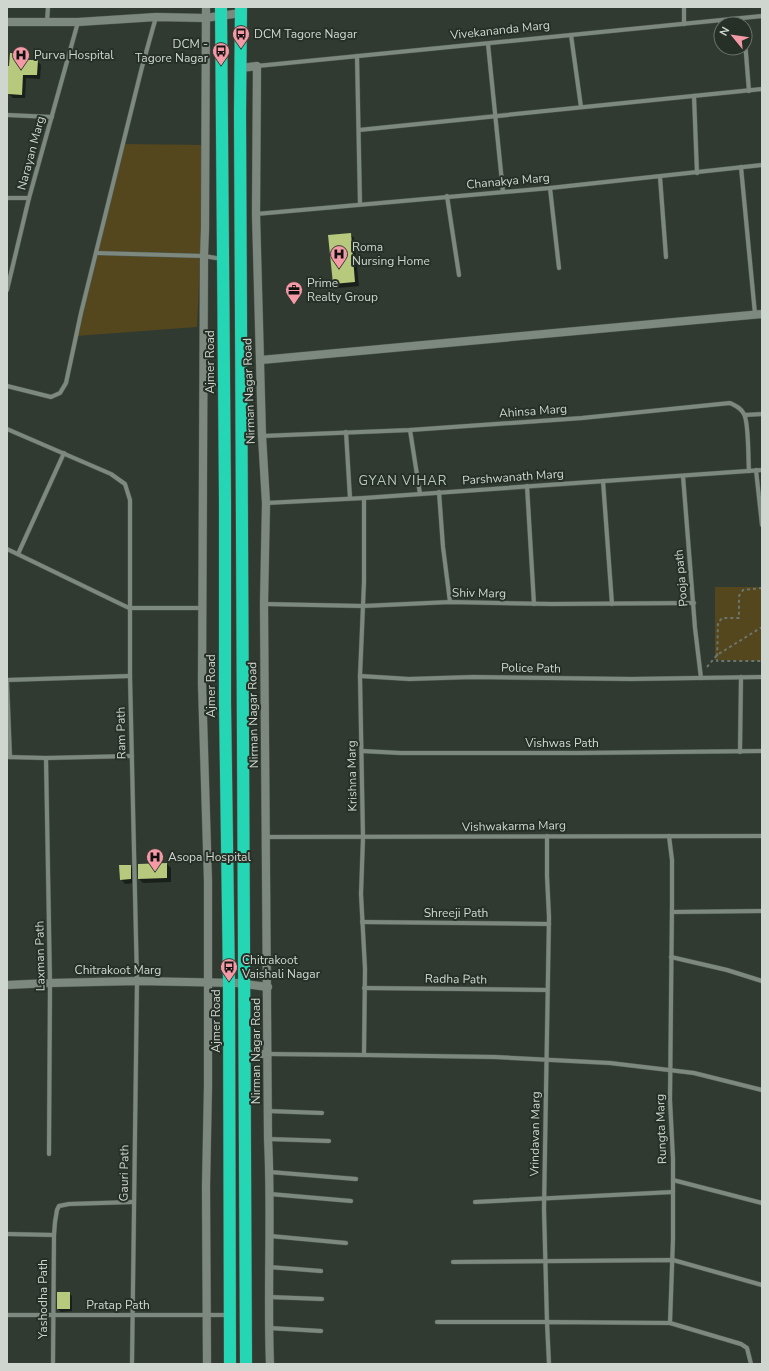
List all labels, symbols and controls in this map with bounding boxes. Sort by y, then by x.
north arrow [713,16,753,56]
street label: Vivekananda Marg [448,17,551,43]
bus stop icon: DCM Tagore Nagar [231,24,251,49]
text: N [716,24,733,39]
place label: DCM Tagore Nagar [254,26,358,42]
place label: DCM - Tagore Nagar [135,36,209,66]
bus stop icon: DCM - Tagore Nagar [211,41,231,66]
hospital icon: Purva Hospital [11,45,31,70]
place label: Purva Hospital [34,47,114,63]
street label: Narayan Marg [13,114,49,192]
street label: Chanakya Marg [466,169,550,193]
place label: Roma Nursing Home [352,239,430,269]
hospital icon: Roma Nursing Home [329,244,349,269]
place label: Prime Realty Group [307,275,378,305]
office icon: Prime Realty Group [284,280,304,305]
street label: Ajmer Road [202,330,218,394]
street label: Nirman Nagar Road [239,338,259,444]
street label: Ahinsa Marg [498,401,568,421]
street label: Parshwanath Marg [462,465,564,489]
district label: GYAN VIHAR [359,472,447,490]
street label: Pooja path [671,549,691,607]
street label: Shiv Marg [452,585,506,601]
street label: Ajmer Road [203,654,219,718]
street label: Police Path [501,659,561,677]
street label: Nirman Nagar Road [244,662,262,768]
street label: Ram Path [113,707,129,759]
street label: Vishwas Path [524,735,599,751]
street label: Krishna Marg [343,740,361,812]
street label: Vishwakarma Marg [461,817,566,835]
hospital icon: Asopa Hospital [145,847,165,872]
place label: Asopa Hospital [168,849,251,865]
street label: Shreeji Path [424,905,488,921]
street label: Laxman Path [31,921,49,991]
place label: Chitrakoot Vaishali Nagar [241,952,321,982]
bus stop icon: Chitrakoot Vaishali Nagar [219,957,239,982]
street label: Chitrakoot Marg [75,962,161,978]
street label: Radha Path [425,970,487,988]
street label: Ajmer Road [208,989,224,1053]
street label: Nirman Nagar Road [248,998,264,1104]
street label: Vrindavan Marg [526,1091,544,1178]
street label: Rungta Marg [652,1094,670,1164]
street label: Gauri Path [116,1145,132,1201]
street label: Yashodha Path [35,1259,51,1340]
street label: Pratap Path [86,1297,150,1313]

